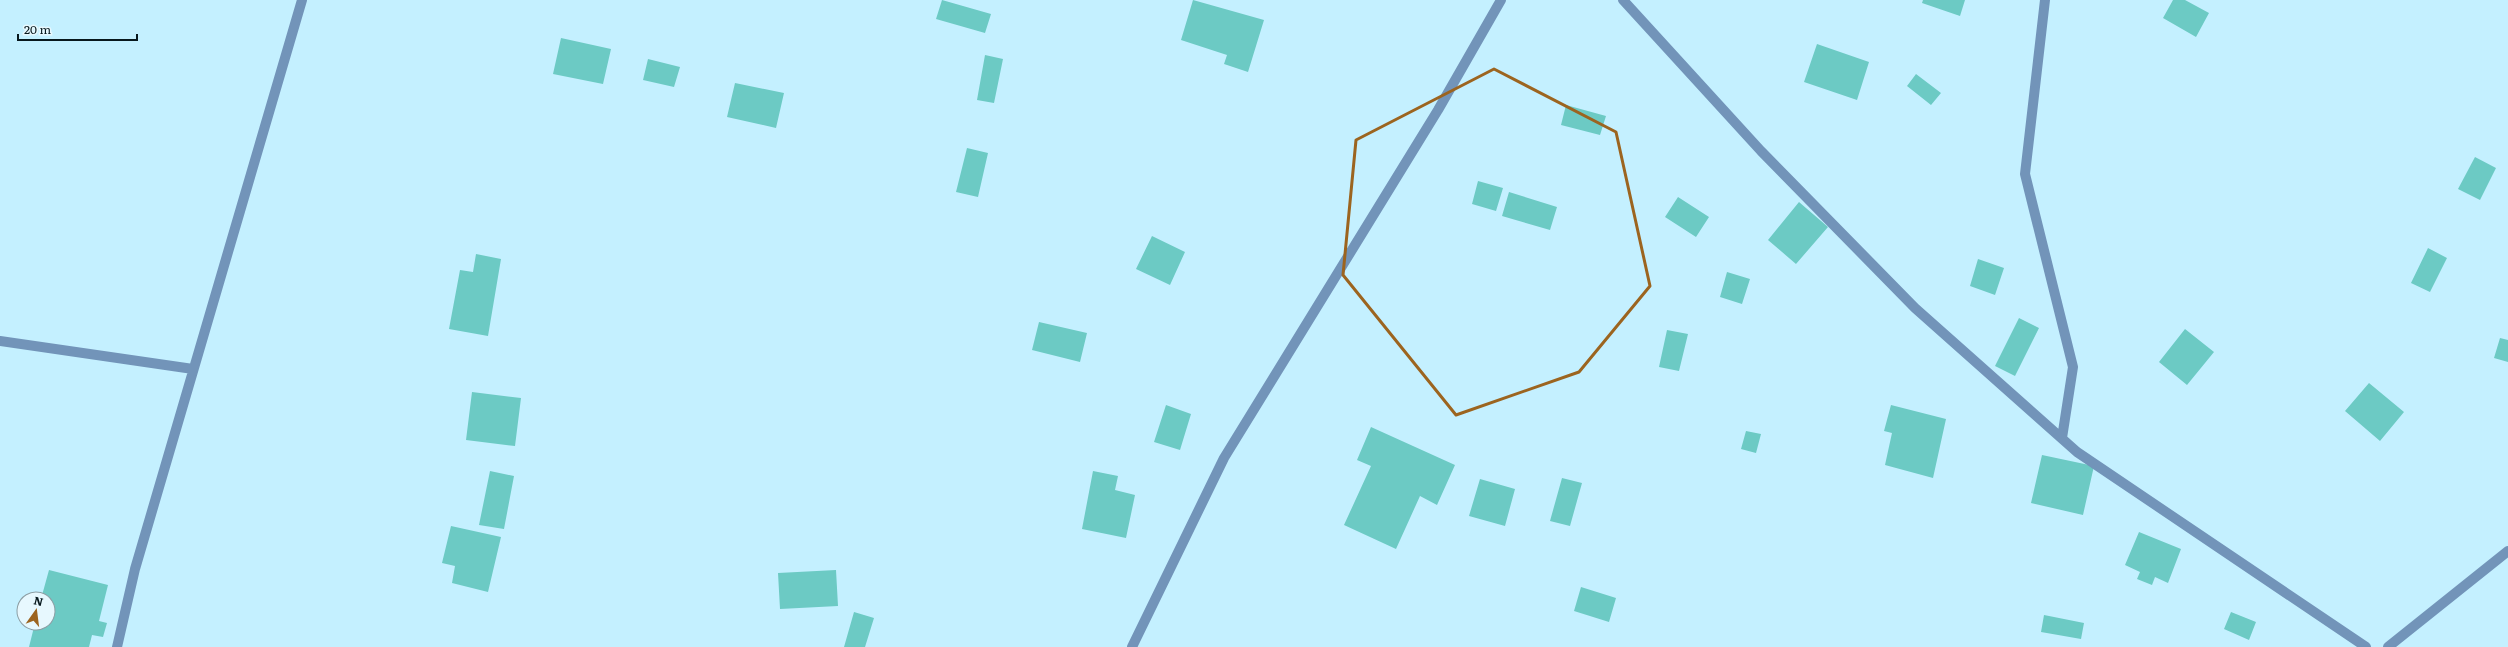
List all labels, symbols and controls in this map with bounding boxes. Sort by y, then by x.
scale bar [18,16,137,42]
text: 20 m [24,20,51,38]
north arrow [16,591,56,631]
text: N [32,591,45,609]

